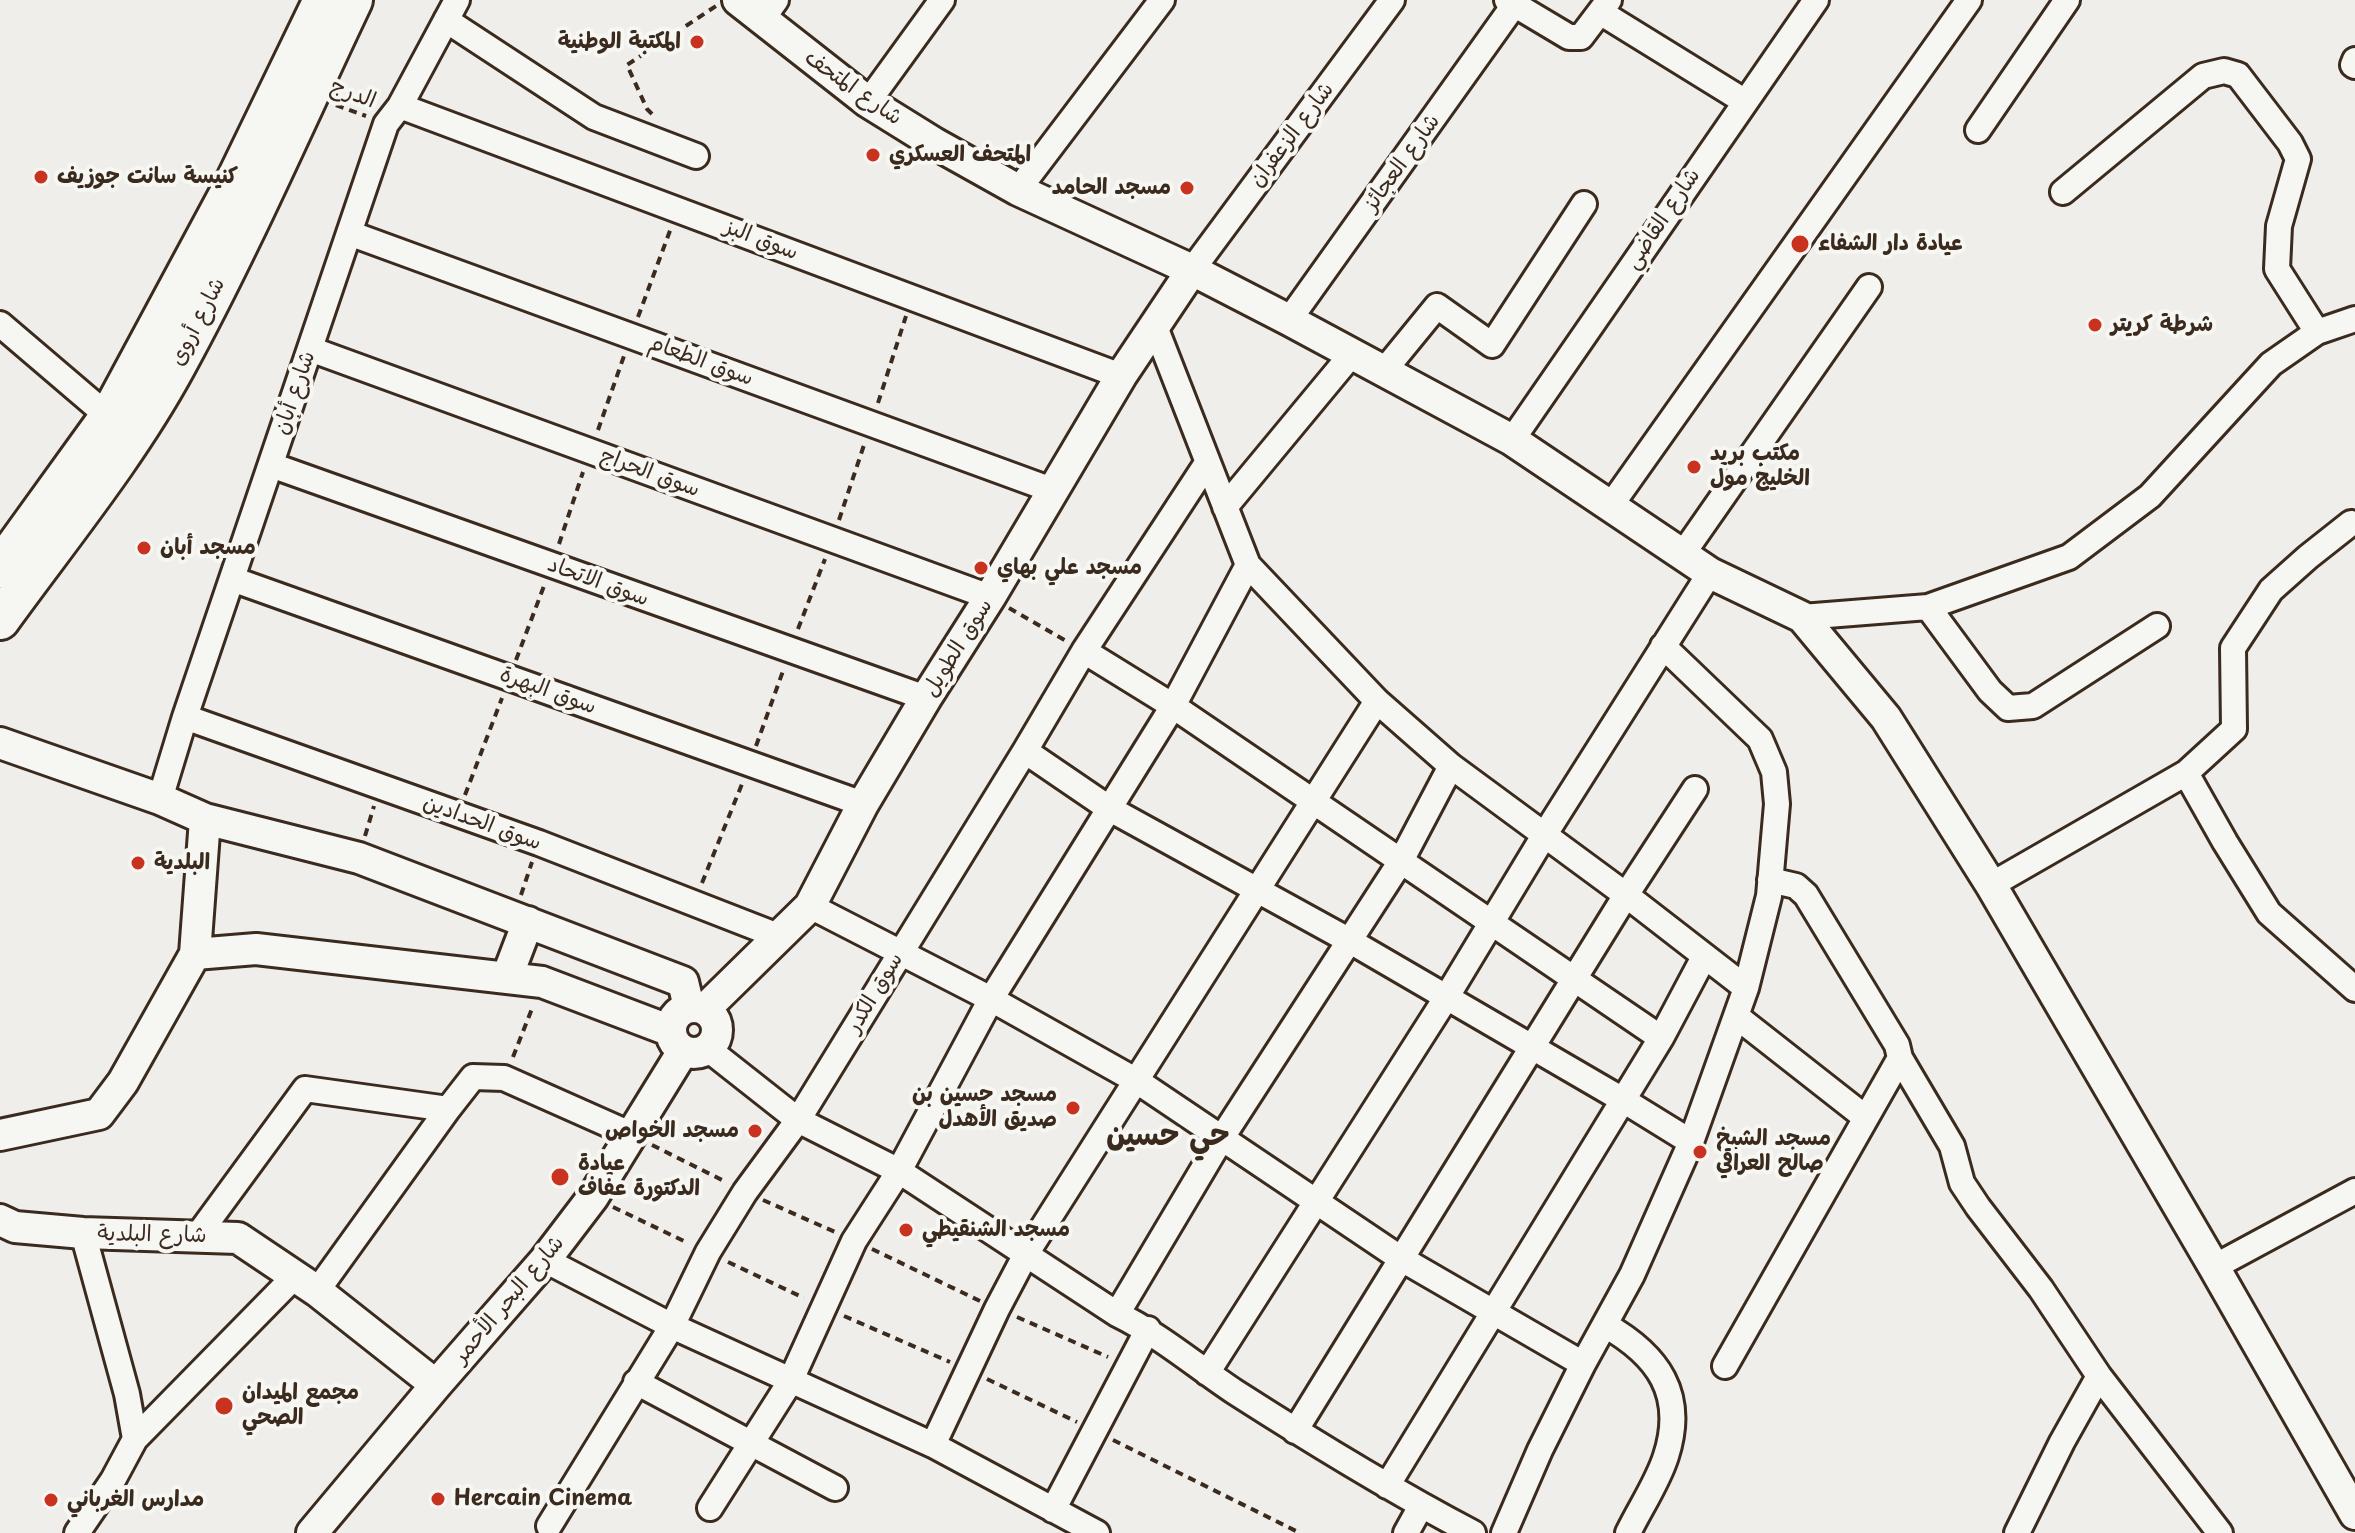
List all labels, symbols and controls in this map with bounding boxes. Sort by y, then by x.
place label: المكتبة الوطنية [558,29,681,55]
marker: المكتبة الوطنية [688,33,706,51]
street label: شارع المتحف [799,45,907,131]
street label: الدرج [326,73,380,115]
street label: شارع الزعفران [1244,77,1340,193]
street label: شارع العجائز [1358,109,1446,217]
place label: المتحف العسكري [889,142,1031,168]
marker: المتحف العسكري [864,146,882,164]
place label: كنيسة سانت جوزيف [57,164,238,190]
street label: شارع القاضي [1620,164,1706,274]
marker: كنيسة سانت جوزيف [32,168,50,186]
place label: مسجد الحامد [1052,175,1171,201]
marker: مسجد الحامد [1178,179,1196,197]
street label: سوق البز [720,214,802,266]
place label: عيادة دار الشفاء [1818,231,1963,257]
marker: عيادة دار الشفاء [1789,233,1811,255]
street label: شارع أروى [165,274,231,370]
place label: شرطة كريتر [2111,312,2213,338]
marker: شرطة كريتر [2086,316,2104,334]
street label: سوق الطعام [645,330,757,392]
street label: شارع أبان [268,348,322,438]
place label: مكتب بريد الخليج مول [1710,441,1810,492]
street label: سوق الحراج [597,443,703,503]
marker: مكتب بريد الخليج مول [1685,458,1703,476]
place label: مسجد أبان [160,535,256,561]
marker: مسجد أبان [135,539,153,557]
street label: سوق الاتحاد [544,551,652,613]
place label: مسجد علي بهاي [997,555,1142,581]
marker: مسجد علي بهاي [972,559,990,577]
street label: سوق الطويل [917,594,999,702]
street label: سوق البهرة [496,661,600,721]
street label: سوق الحدادين [419,789,545,857]
place label: البلدية [154,850,210,876]
marker: البلدية [129,854,147,872]
street label: سوق الكدر [841,948,909,1038]
place label: مسجد حسين بن صديق الأهدل [912,1082,1057,1134]
marker: مسجد حسين بن صديق الأهدل [1064,1099,1082,1117]
place label: مسجد الخواص [605,1118,739,1144]
district label: حي حسين [1106,1119,1230,1155]
marker: مسجد الخواص [746,1122,764,1140]
place label: مسجد الشيخ صالح العراقي [1716,1126,1831,1178]
marker: مسجد الشيخ صالح العراقي [1691,1143,1709,1161]
place label: عيادة الدكتورة عفاف [578,1151,700,1202]
marker: عيادة الدكتورة عفاف [549,1166,571,1188]
place label: مسجد الشنقيطي [922,1217,1070,1243]
street label: شارع البلدية [97,1221,207,1249]
marker: مسجد الشنقيطي [897,1221,915,1239]
street label: شارع البحر الأحمر [448,1231,570,1369]
place label: مجمع الميدان الصحي [242,1380,359,1432]
marker: مجمع الميدان الصحي [213,1395,235,1417]
place label: Hercain Cinema [454,1486,632,1512]
place label: مدارس الغرباني [67,1487,204,1513]
marker: Hercain Cinema [429,1490,447,1508]
marker: مدارس الغرباني [42,1491,60,1509]

